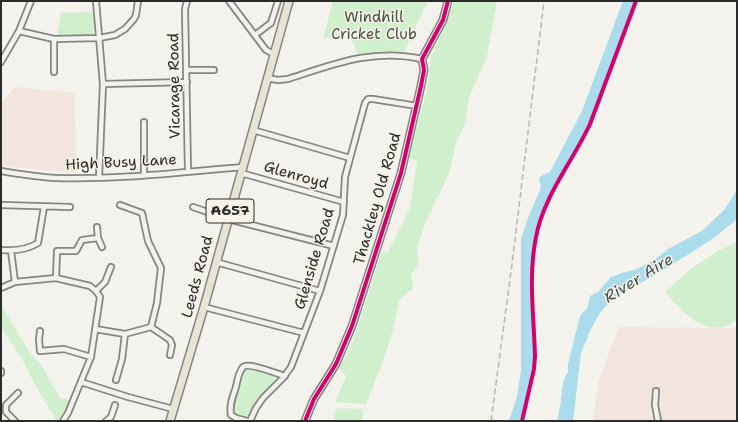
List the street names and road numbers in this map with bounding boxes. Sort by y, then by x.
street label: Vicarage Road [165,33,185,139]
street label: Thackley Old Road [350,131,406,267]
street label: High Busy Lane [65,151,177,175]
street label: Glenroyd [262,158,330,194]
road number: A657 [206,199,254,223]
street label: Glenside Road [291,206,339,312]
street label: Leeds Road [178,234,218,320]

